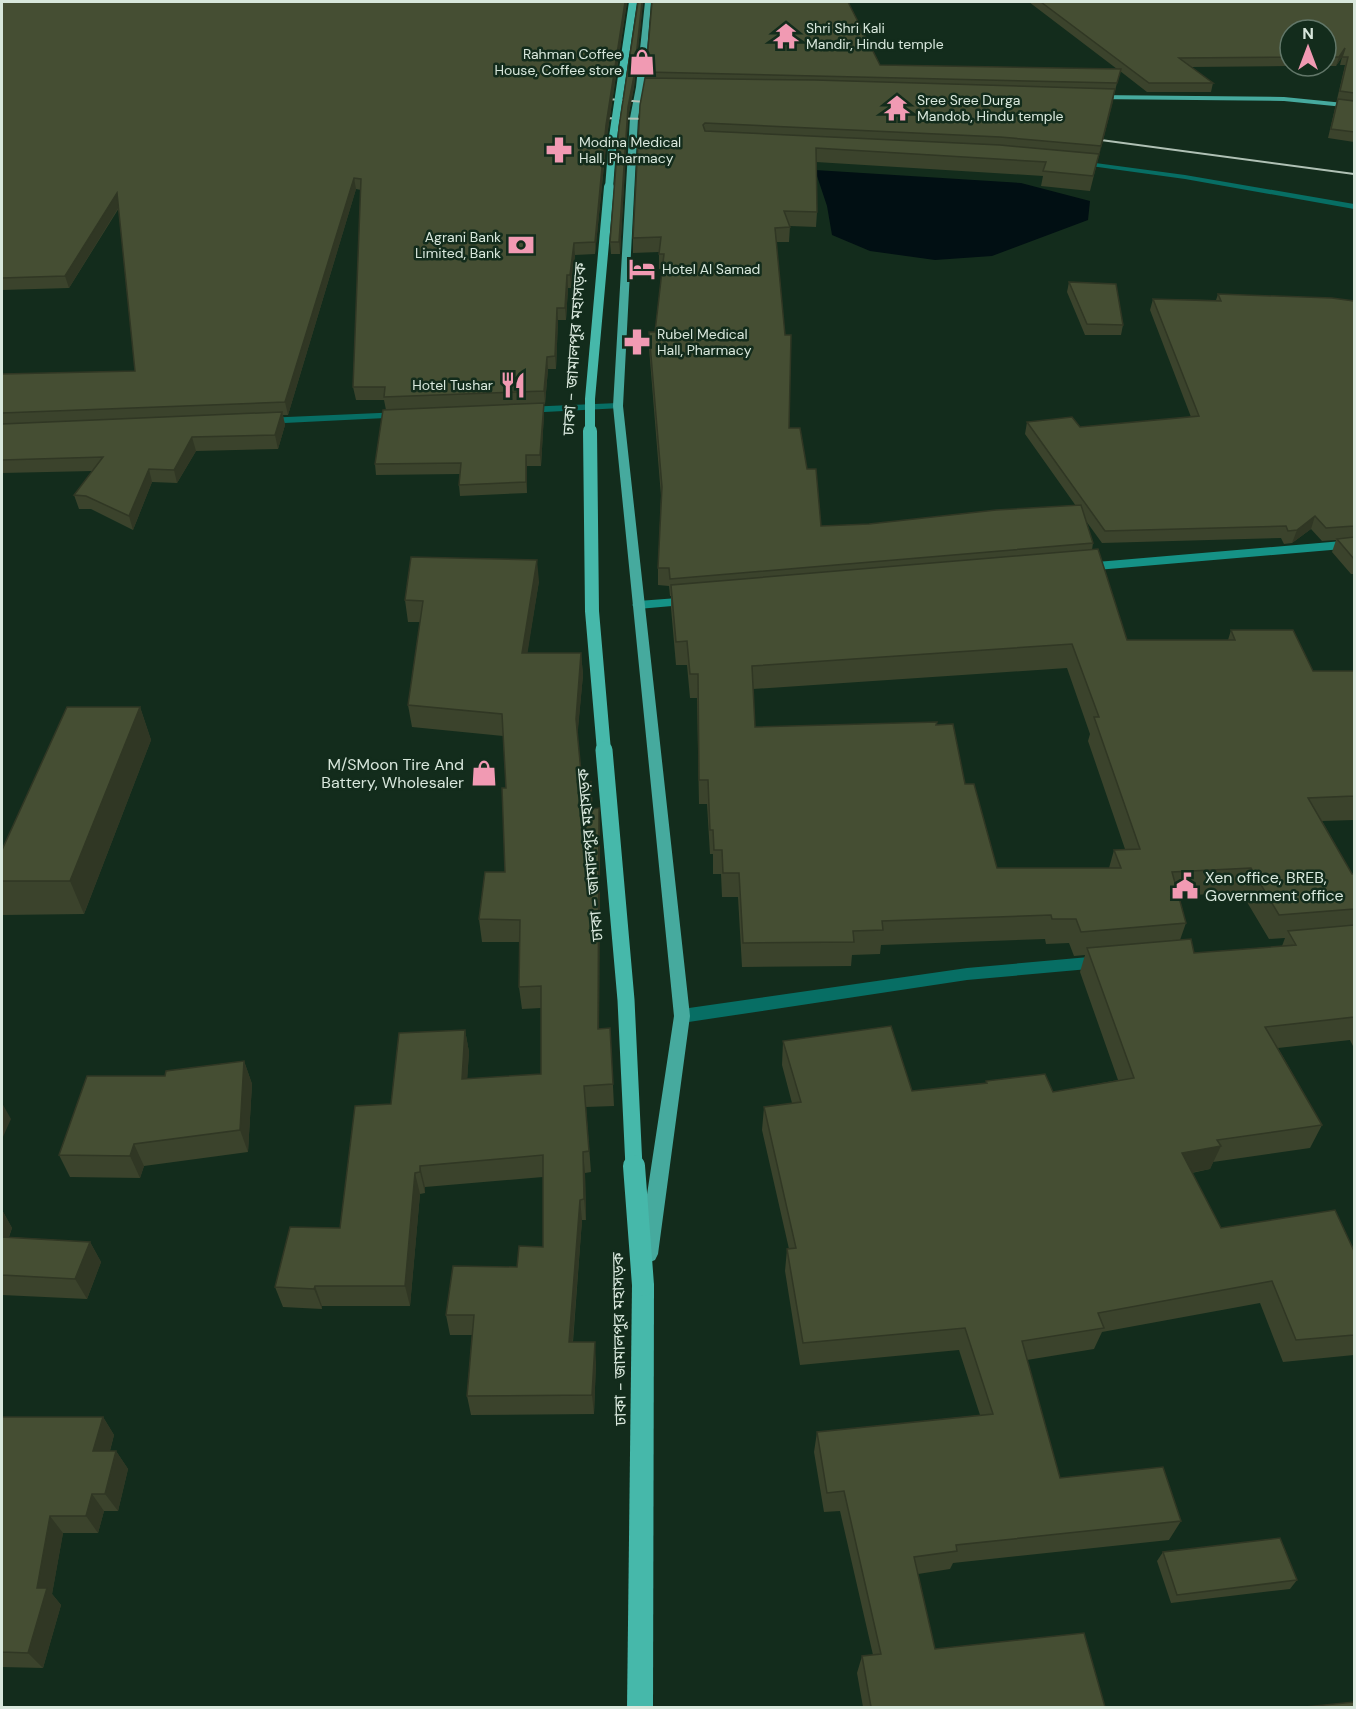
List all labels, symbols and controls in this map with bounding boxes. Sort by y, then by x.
north arrow [1278,18,1338,78]
place label: Shri Shri Kali Mandir, Hindu temple [806,19,944,53]
temple icon: Shri Shri Kali Mandir, Hindu temple [771,21,801,51]
text: N [1302,23,1314,44]
place label: Rahman Coffee House, Coffee store [495,45,622,79]
shop icon: Rahman Coffee House, Coffee store [627,47,657,77]
place label: Sree Sree Durga Mandob, Hindu temple [917,91,1064,125]
temple icon: Sree Sree Durga Mandob, Hindu temple [882,93,912,123]
place label: Modina Medical Hall, Pharmacy [579,133,681,167]
pharmacy icon: Modina Medical Hall, Pharmacy [544,135,574,165]
place label: Agrani Bank Limited, Bank [415,228,501,262]
bank icon: Agrani Bank Limited, Bank [506,230,536,260]
hotel icon: Hotel Al Samad [627,254,657,284]
place label: Hotel Al Samad [662,260,760,278]
street label: ঢাকা - জামালপুর মহাসড়ক [557,261,591,437]
place label: Rubel Medical Hall, Pharmacy [657,325,752,359]
pharmacy icon: Rubel Medical Hall, Pharmacy [622,327,652,357]
restaurant icon: Hotel Tushar [498,370,528,400]
place label: Hotel Tushar [412,376,493,394]
place label: M/SMoon Tire And Battery, Wholesaler [321,754,464,793]
shop icon: M/SMoon Tire And Battery, Wholesaler [469,758,499,788]
street label: ঢাকা - জামালপুর মহাসড়ক [572,767,608,943]
place label: Xen office, BREB, Government office [1205,867,1344,906]
public building icon: Xen office, BREB, Government office [1170,871,1200,901]
street label: ঢাকা - জামালপুর মহাসড়ক [607,1251,631,1427]

